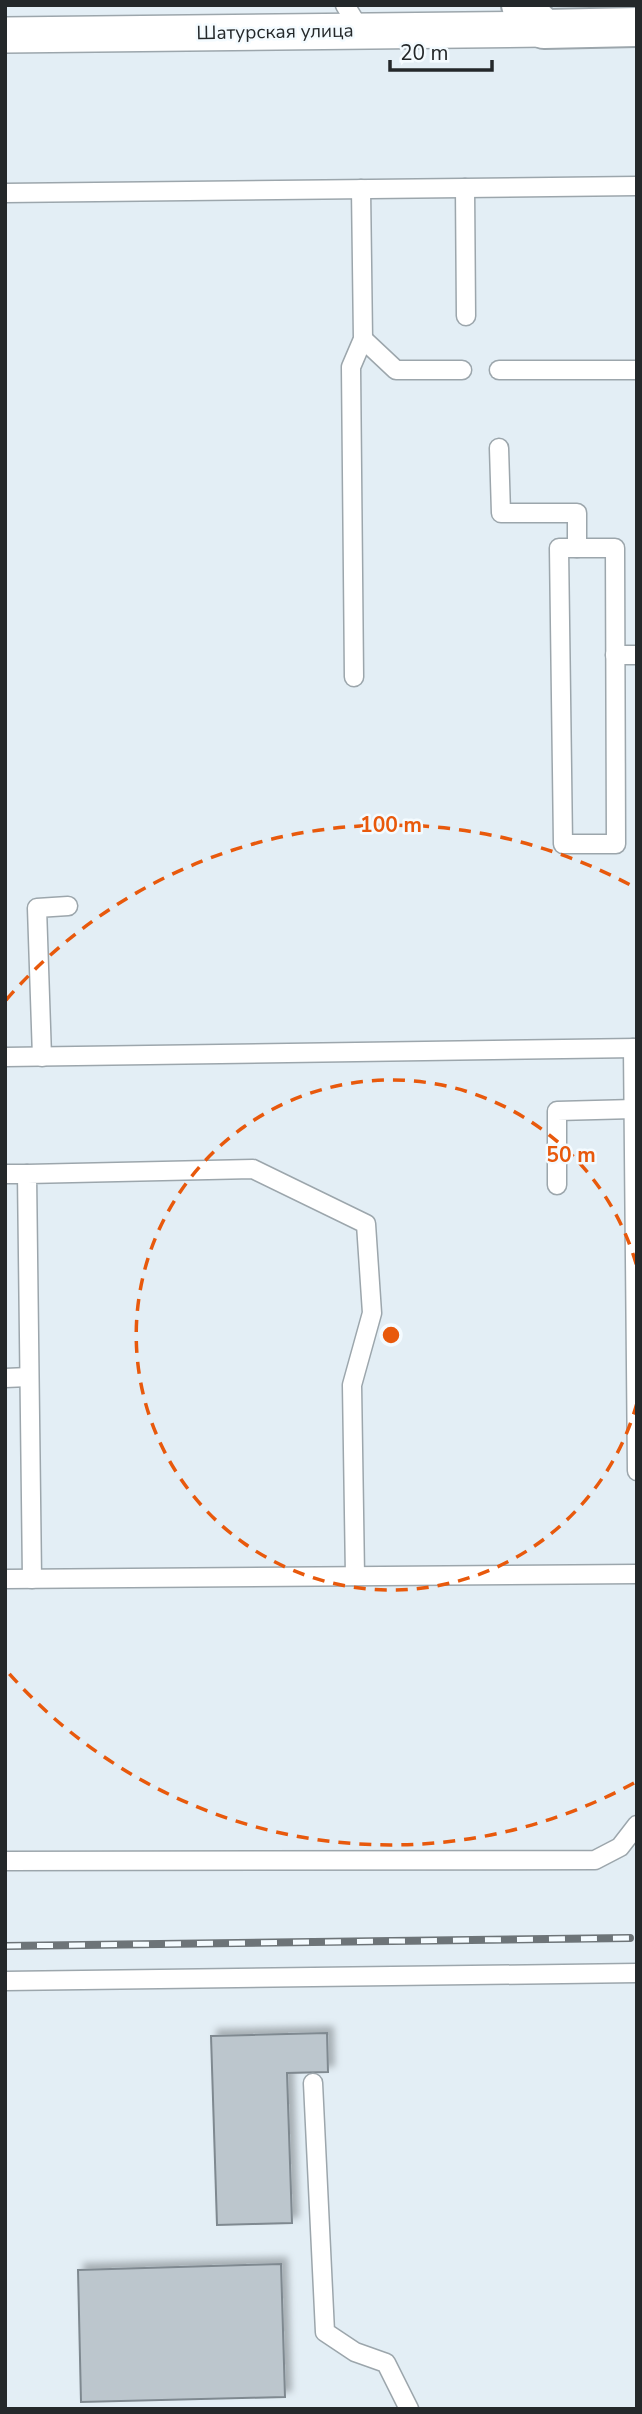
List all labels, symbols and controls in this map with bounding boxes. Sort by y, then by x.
street label: Шатурская улица [196,18,354,46]
scale bar [390,28,491,72]
text: 20 m [400,39,449,67]
text: 100 m [360,811,422,839]
text: 50 m [546,1141,596,1169]
centre of rings [379,1323,403,1347]

